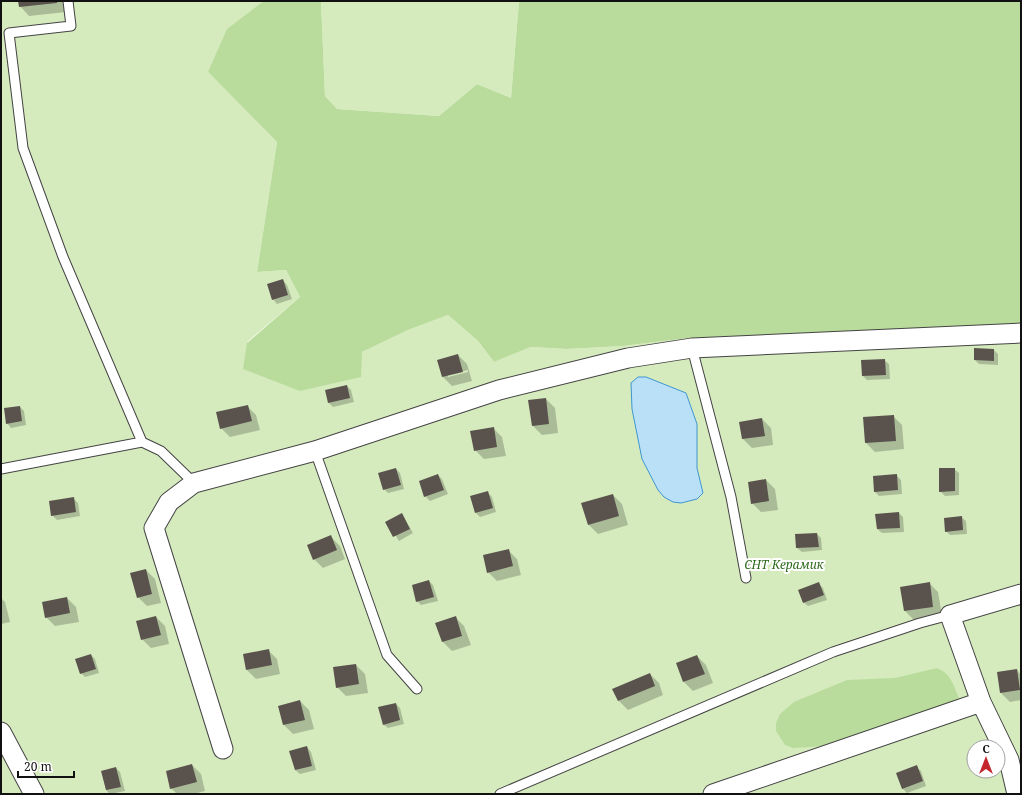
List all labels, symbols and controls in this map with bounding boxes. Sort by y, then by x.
park label: СНТ Керамик [744,556,825,573]
north arrow [966,739,1006,779]
text: С [982,741,990,756]
scale bar [18,753,74,779]
text: 20 m [24,758,52,775]

